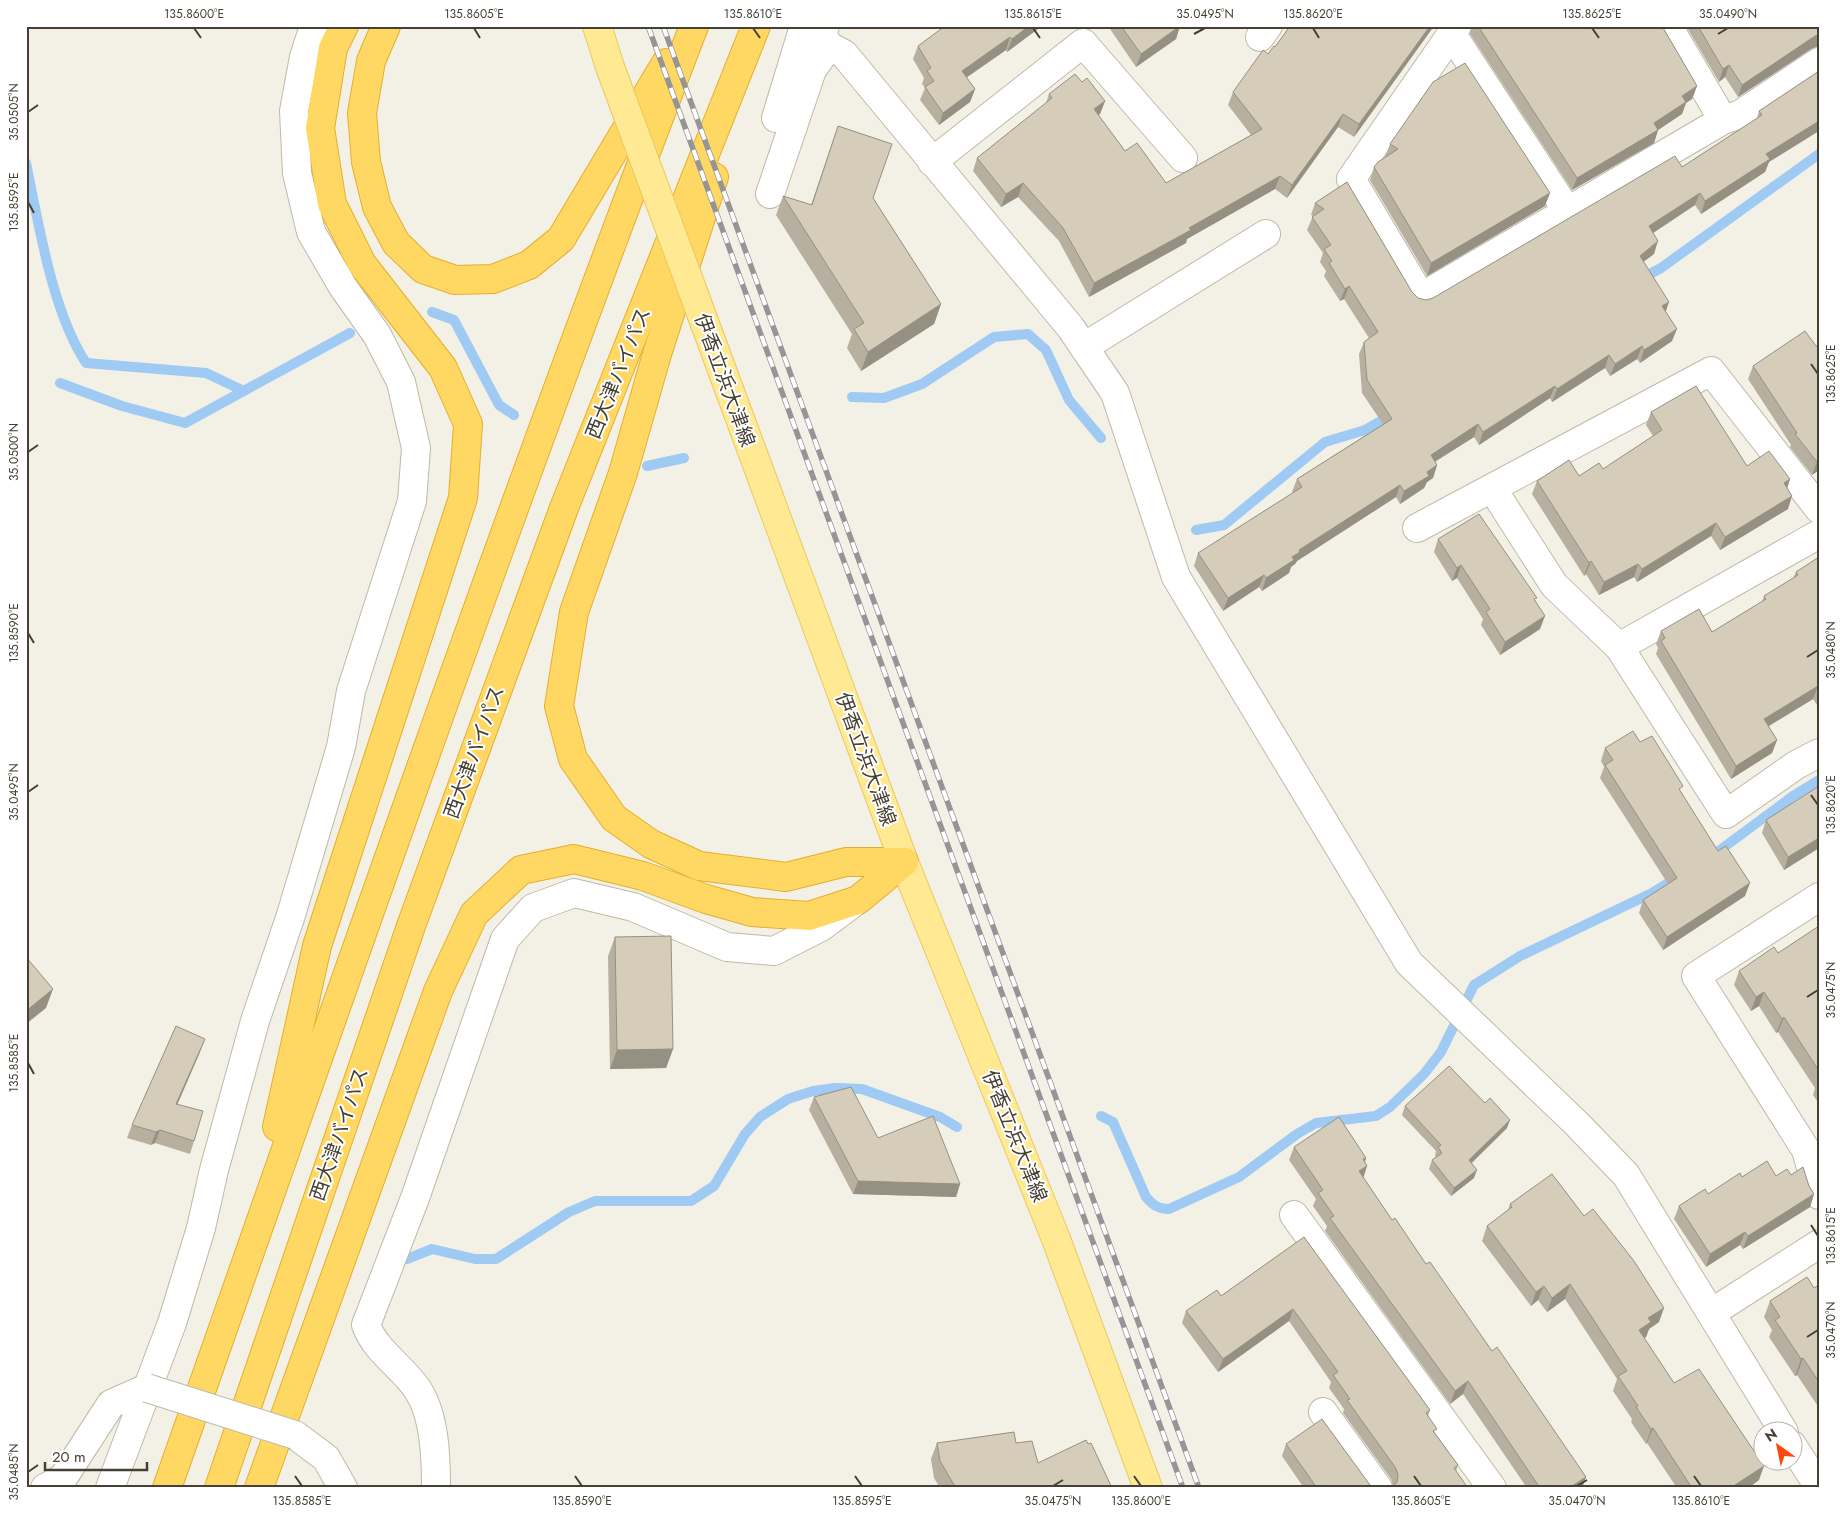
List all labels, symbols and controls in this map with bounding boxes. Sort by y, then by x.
text: 135.8600°E [164,5,224,23]
text: 135.8605°E [444,5,504,23]
text: 135.8610°E [724,5,782,23]
text: 135.8615°E [1004,5,1062,23]
text: 35.0495°N [1176,5,1234,23]
text: 135.8620°E [1283,5,1343,23]
text: 135.8625°E [1562,5,1622,23]
text: 35.0490°N [1699,5,1757,23]
text: 35.0505°N [5,83,23,141]
text: 135.8595°E [5,172,23,232]
street label: 西大津バイパス [579,303,658,443]
street label: 伊香立浜大津線 [687,309,762,451]
text: 135.8625°E [1822,344,1840,404]
text: 35.0500°N [5,423,23,481]
text: 135.8590°E [5,603,23,663]
text: 35.0480°N [1822,621,1840,679]
street label: 西大津バイパス [437,682,512,823]
street label: 伊香立浜大津線 [828,688,903,830]
text: 35.0495°N [5,763,23,821]
text: 135.8620°E [1822,775,1840,835]
text: 35.0475°N [1822,962,1840,1018]
text: 135.8585°E [5,1034,23,1092]
street label: 西大津バイパス [303,1063,376,1205]
street label: 伊香立浜大津線 [975,1066,1054,1207]
text: 135.8615°E [1822,1207,1840,1265]
text: 35.0470°N [1822,1301,1840,1359]
north arrow [1752,1422,1802,1472]
text: N [1761,1424,1781,1447]
scale bar [45,1439,148,1471]
text: 35.0485°N [5,1443,23,1501]
text: 20 m [52,1446,86,1468]
text: 135.8585°E [273,1492,331,1510]
text: 135.8590°E [552,1492,612,1510]
text: 135.8595°E [832,1492,892,1510]
text: 35.0475°N [1025,1492,1081,1510]
text: 135.8600°E [1111,1492,1171,1510]
text: 135.8605°E [1391,1492,1451,1510]
text: 35.0470°N [1548,1492,1606,1510]
text: 135.8610°E [1672,1492,1730,1510]

